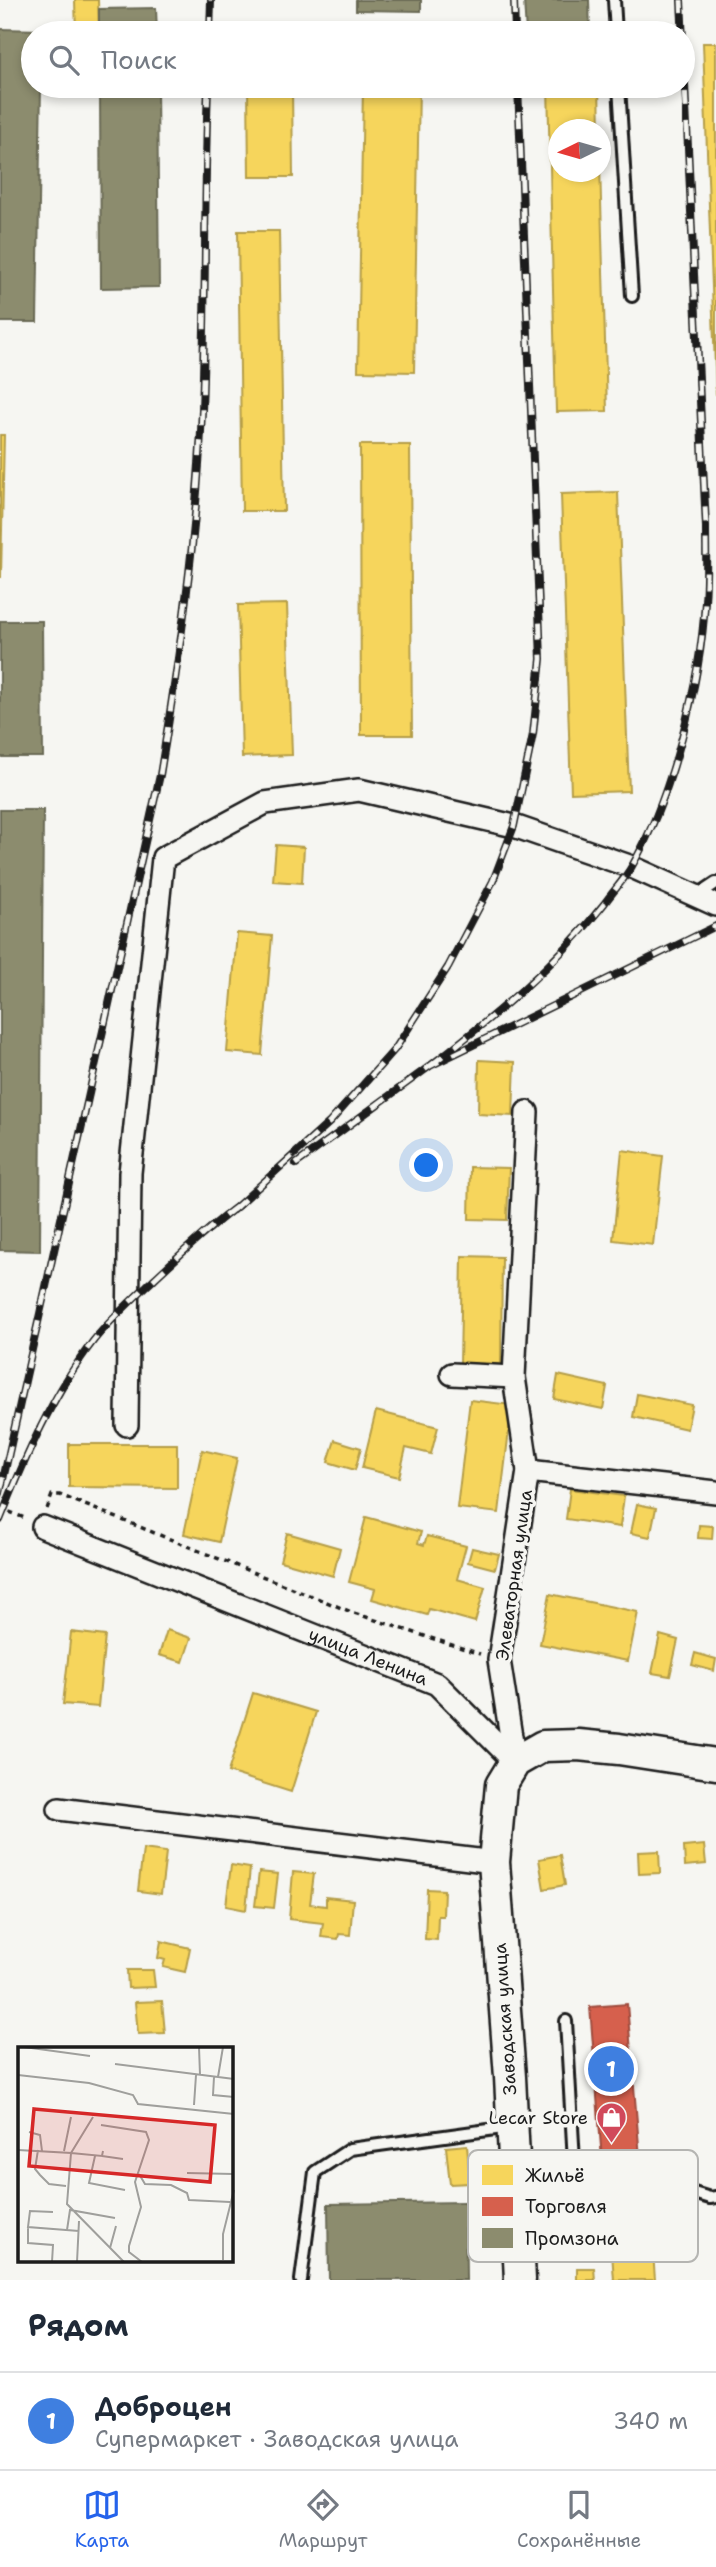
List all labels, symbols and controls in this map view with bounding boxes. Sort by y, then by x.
search box [21,21,695,98]
icon: search [45,41,83,79]
text: Поиск [101,42,177,77]
north arrow [548,119,611,182]
your location [409,1148,443,1182]
street label: Элеваторная улица [490,1488,538,1662]
street label: улица Ленина [305,1622,431,1691]
street label: Заводская улица [488,1942,522,2096]
pin: 1 [588,2043,634,2095]
inset map [18,2047,233,2262]
shop icon: Lecar Store [594,2101,628,2145]
place label: Lecar Store [489,2106,588,2130]
legend [468,2150,698,2262]
text: Жильё [525,2163,585,2188]
text: Торговля [525,2194,607,2219]
text: Промзона [525,2226,619,2251]
text: Рядом [28,2305,128,2346]
text: Доброцен [95,2389,232,2424]
text: 1 [46,2406,56,2436]
text: 340 m [613,2406,688,2436]
text: Супермаркет · Заводская улица [95,2424,459,2454]
tab: Карта [75,2486,129,2553]
tab: Маршрут [279,2486,367,2553]
tab: Сохранённые [517,2486,641,2553]

